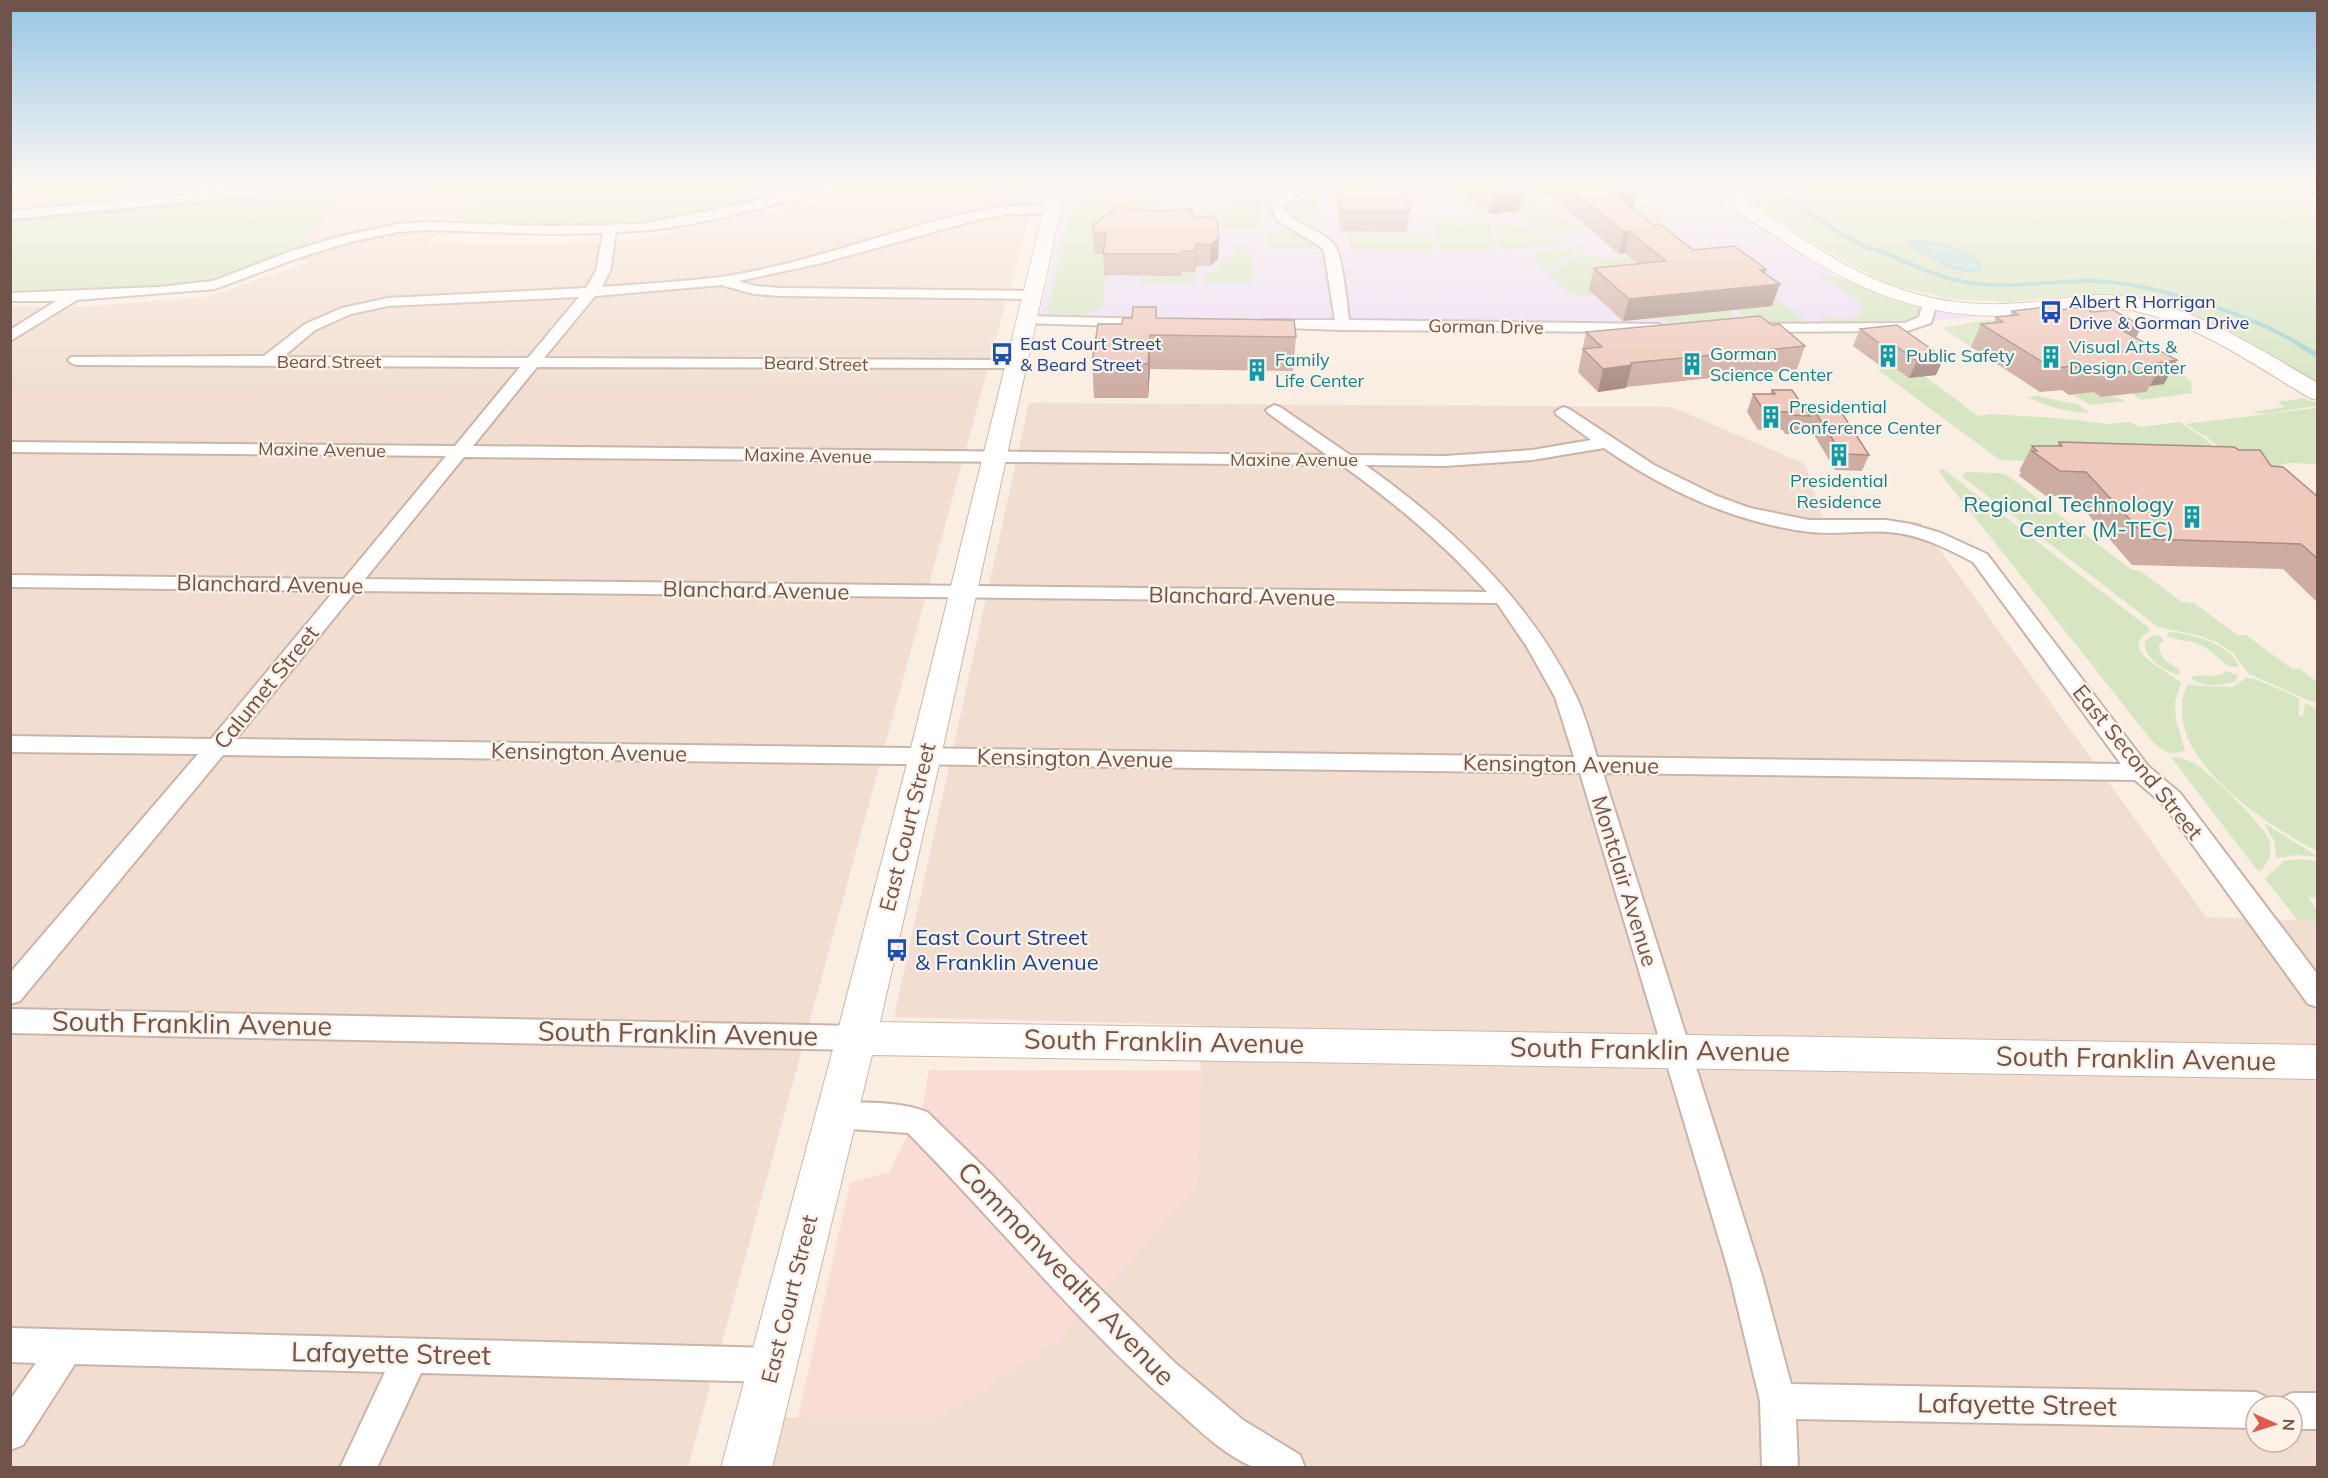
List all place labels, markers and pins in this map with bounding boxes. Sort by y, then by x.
place label: Albert R Horrigan Drive & Gorman Drive [2069,290,2249,334]
bus stop icon: Albert R Horrigan Drive & Gorman Drive [2038,299,2064,325]
place label: East Court Street & Beard Street [1020,332,1161,376]
place label: Visual Arts & Design Center [2069,335,2187,379]
bus stop icon: East Court Street & Beard Street [989,341,1015,367]
place label: Gorman Science Center [1710,342,1833,386]
building icon: Public Safety [1875,343,1901,369]
place label: Public Safety [1906,344,2015,367]
building icon: Visual Arts & Design Center [2038,344,2064,370]
place label: Family Life Center [1275,348,1364,392]
building icon: Gorman Science Center [1679,351,1705,377]
building icon: Family Life Center [1244,357,1270,383]
place label: Presidential Conference Center [1789,395,1942,439]
building icon: Presidential Conference Center [1758,404,1784,430]
building icon: Presidential Residence [1826,442,1852,468]
place label: Presidential Residence [1790,469,1888,513]
place label: Regional Technology Center (M-TEC) [1963,490,2174,543]
building icon: Regional Technology Center (M-TEC) [2179,504,2205,530]
place label: East Court Street & Franklin Avenue [915,923,1099,976]
bus stop icon: East Court Street & Franklin Avenue [884,937,910,963]

